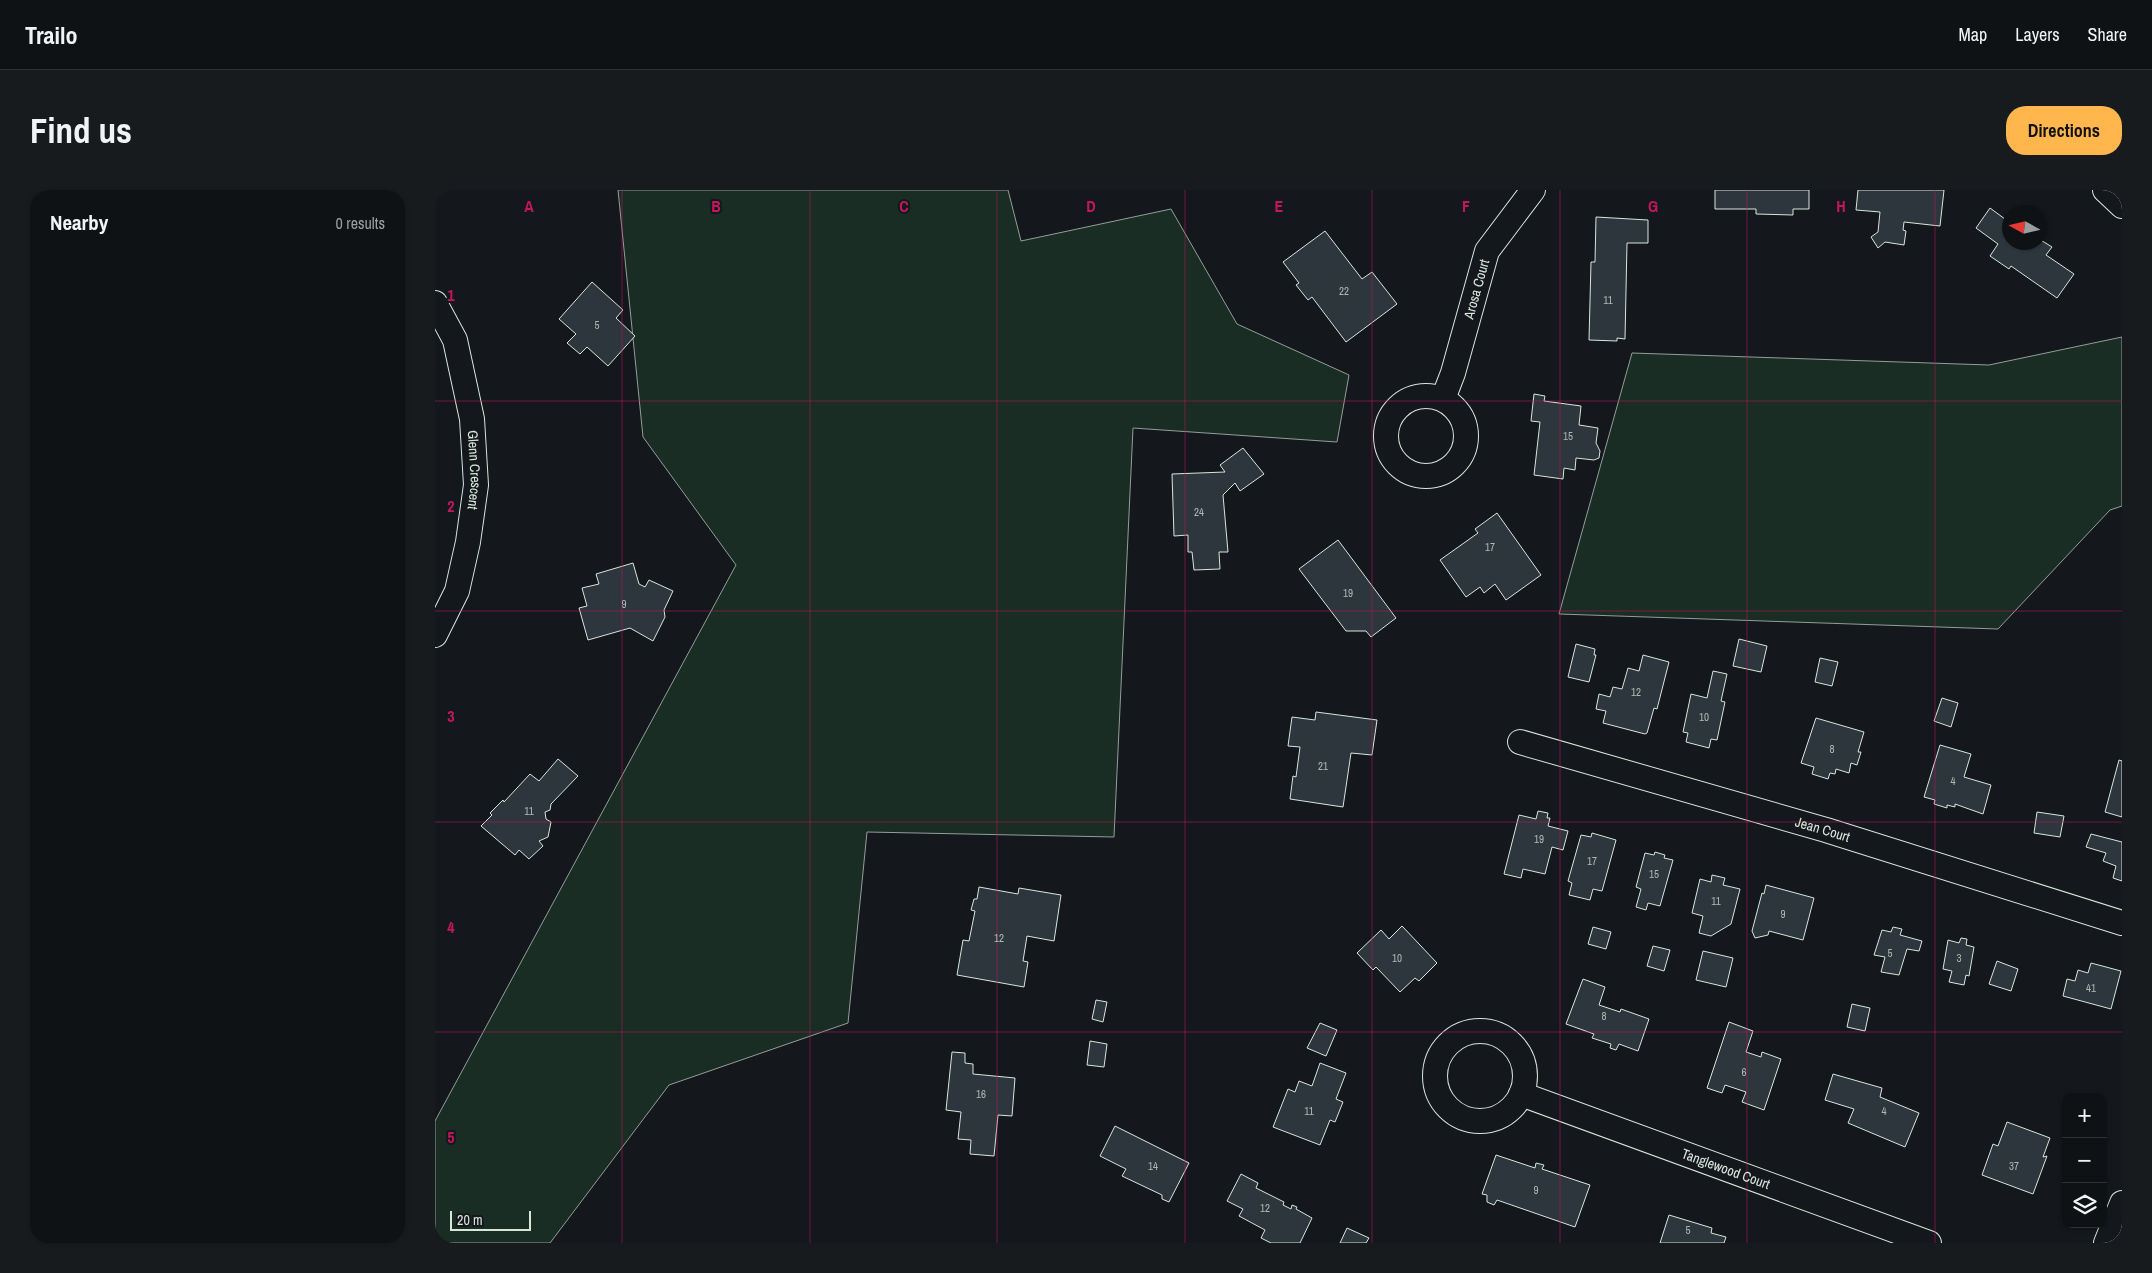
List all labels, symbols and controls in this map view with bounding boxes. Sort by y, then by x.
text: Trailo [25,19,78,51]
text: Map [1959,22,1987,47]
text: Layers [2015,22,2060,47]
text: Share [2088,22,2127,47]
button: Directions [2006,106,2122,155]
text: Find us [30,107,132,154]
text: A [524,195,534,217]
text: B [711,195,721,217]
text: C [899,195,909,217]
text: D [1086,195,1096,217]
text: E [1275,195,1284,217]
text: F [1462,195,1470,217]
text: G [1648,195,1658,217]
text: H [1836,195,1846,217]
north arrow [2002,205,2047,250]
text: Nearby [50,208,108,237]
text: 0 results [335,212,385,234]
street label: Arosa Court [1459,257,1493,322]
text: 1 [447,284,455,306]
house number: 22 [1339,284,1349,298]
house number: 11 [1603,293,1613,307]
house number: 5 [594,318,600,332]
house number: 15 [1563,429,1573,443]
street label: Glenn Crescent [464,430,485,511]
text: 2 [447,495,455,517]
house number: 24 [1194,505,1204,519]
house number: 17 [1485,540,1495,554]
house number: 19 [1343,586,1353,600]
house number: 9 [621,597,627,611]
house number: 12 [1631,685,1641,699]
text: 3 [447,705,455,727]
house number: 10 [1699,710,1709,724]
house number: 8 [1829,742,1835,756]
house number: 21 [1318,759,1328,773]
house number: 4 [1950,774,1956,788]
house number: 11 [524,804,534,818]
street label: Jean Court [1793,813,1852,846]
house number: 19 [1534,832,1544,846]
house number: 17 [1587,854,1597,868]
house number: 15 [1649,867,1659,881]
house number: 11 [1711,894,1721,908]
house number: 9 [1780,907,1786,921]
text: 4 [447,916,455,938]
house number: 12 [994,931,1004,945]
house number: 5 [1887,946,1893,960]
house number: 10 [1392,951,1402,965]
house number: 3 [1956,951,1962,965]
house number: 41 [2086,981,2096,995]
house number: 8 [1601,1009,1607,1023]
house number: 6 [1741,1065,1747,1079]
house number: 16 [976,1087,986,1101]
map controls [2062,1093,2107,1228]
button: + [2062,1093,2107,1138]
house number: 11 [1304,1104,1314,1118]
house number: 4 [1881,1104,1887,1118]
text: 5 [447,1126,455,1148]
button: − [2062,1138,2107,1183]
street label: Tanglewood Court [1679,1144,1772,1193]
house number: 14 [1148,1159,1158,1173]
house number: 37 [2009,1159,2019,1173]
house number: 9 [1533,1183,1539,1197]
button: layers [2062,1183,2107,1228]
house number: 12 [1260,1201,1270,1215]
scale bar [450,1208,531,1231]
text: 20 m [457,1211,483,1229]
house number: 5 [1685,1223,1691,1237]

